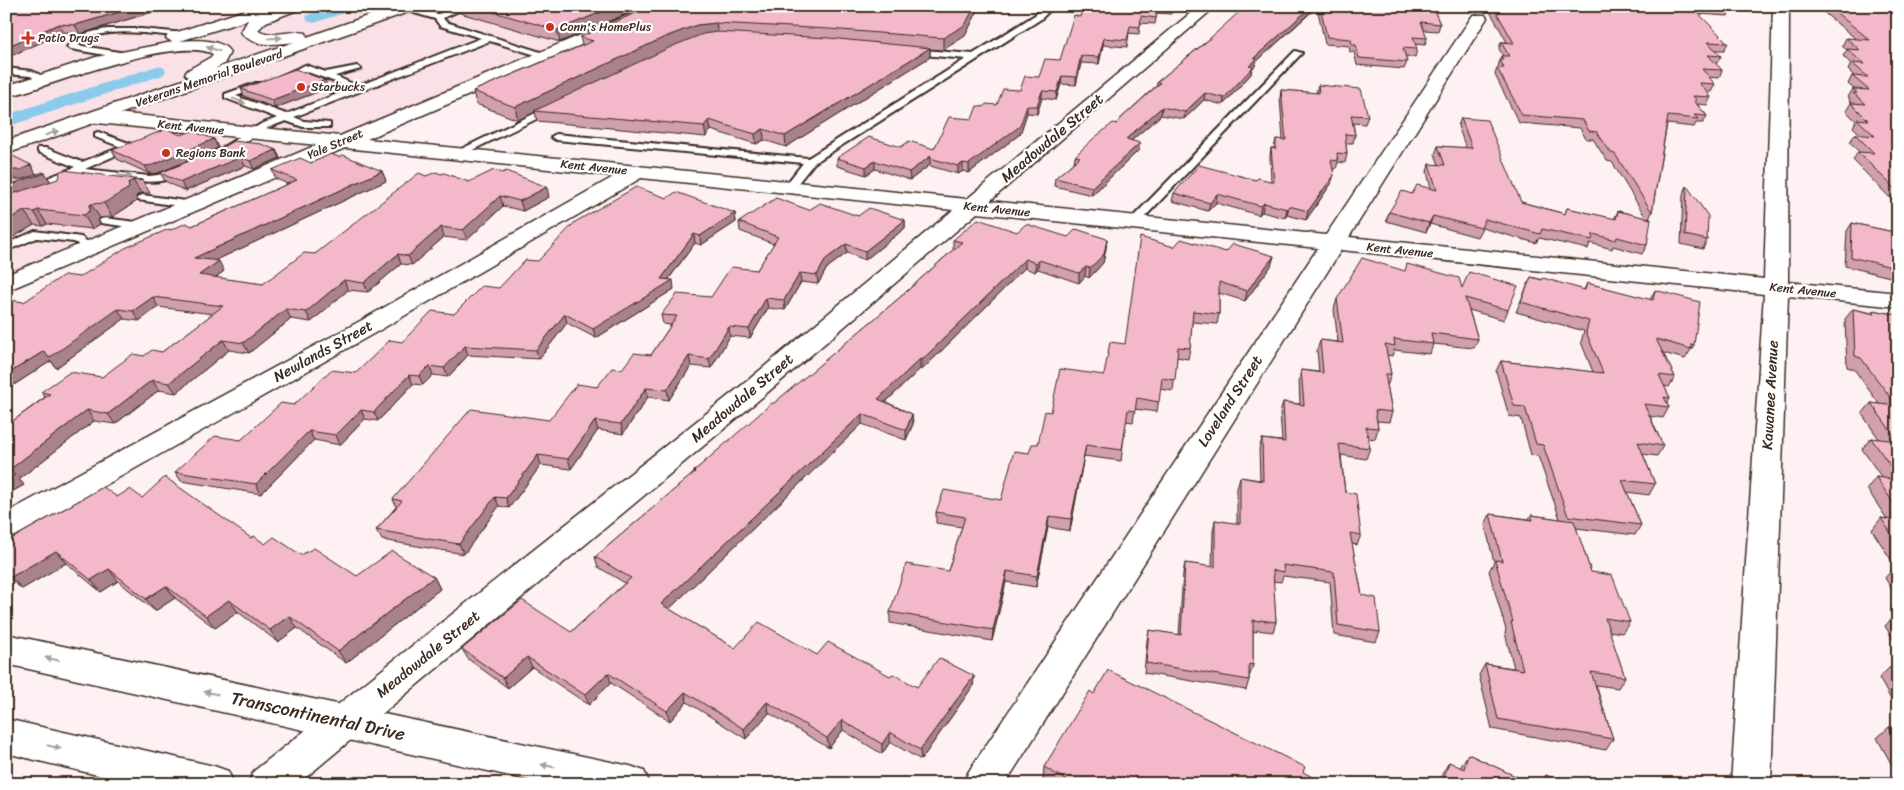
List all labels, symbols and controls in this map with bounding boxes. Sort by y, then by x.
place label: Conn's HomePlus [560,16,651,38]
marker: Conn's HomePlus [544,21,556,33]
place label: Patio Drugs [38,27,100,49]
marker: Patio Drugs [22,32,34,44]
one-way arrow [268,34,284,42]
street label: Veterans Memorial Boulevard [132,42,286,114]
one-way arrow [205,44,220,52]
place label: Starbucks [311,76,365,98]
marker: Starbucks [295,81,307,93]
street label: Meadowdale Street [995,87,1110,189]
one-way arrow [232,97,247,105]
street label: Kent Avenue [157,113,225,141]
street label: Yale Street [304,122,366,166]
one-way arrow [45,128,60,136]
place label: Regions Bank [176,142,246,164]
marker: Regions Bank [160,147,172,159]
street label: Kent Avenue [560,153,628,181]
one-way arrow [117,173,133,181]
street label: Kent Avenue [963,195,1031,223]
street label: Kent Avenue [1366,236,1434,264]
street label: Kent Avenue [1769,276,1837,304]
street label: Newlands Street [268,313,378,389]
street label: Kawanee Avenue [1754,339,1786,451]
street label: Meadowdale Street [685,347,800,449]
street label: Loveland Street [1190,349,1270,452]
street label: Meadowdale Street [370,603,486,704]
one-way arrow [45,655,60,663]
street label: Transcontinental Drive [228,682,408,750]
one-way arrow [203,689,219,697]
one-way arrow [46,743,61,751]
one-way arrow [541,762,556,770]

